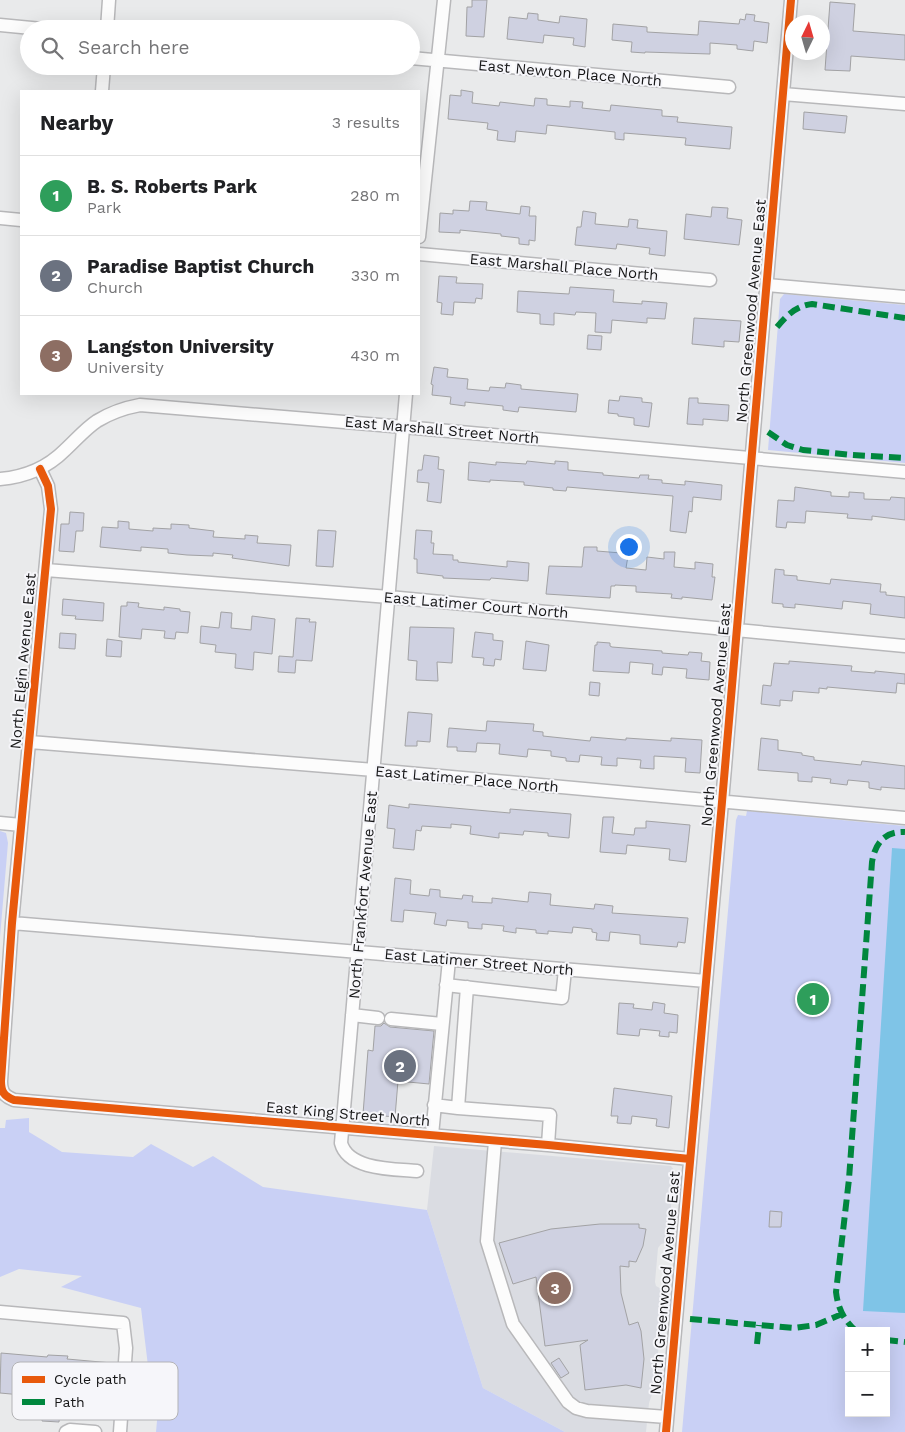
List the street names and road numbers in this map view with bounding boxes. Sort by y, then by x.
street label: East Newton Place North [477,56,663,90]
street label: North Greenwood Avenue East [732,198,770,423]
street label: East Marshall Place North [469,250,659,284]
street label: East Marshall Street North [344,413,540,447]
street label: North Elgin Avenue East [6,572,40,750]
street label: East Latimer Court North [383,588,569,622]
street label: North Greenwood Avenue East [697,602,735,827]
street label: East Latimer Place North [374,762,560,796]
street label: North Frankfort Avenue East [345,790,381,1000]
street label: East Latimer Street North [384,945,574,979]
street label: East King Street North [265,1098,431,1130]
street label: North Greenwood Avenue East [646,1170,684,1395]

